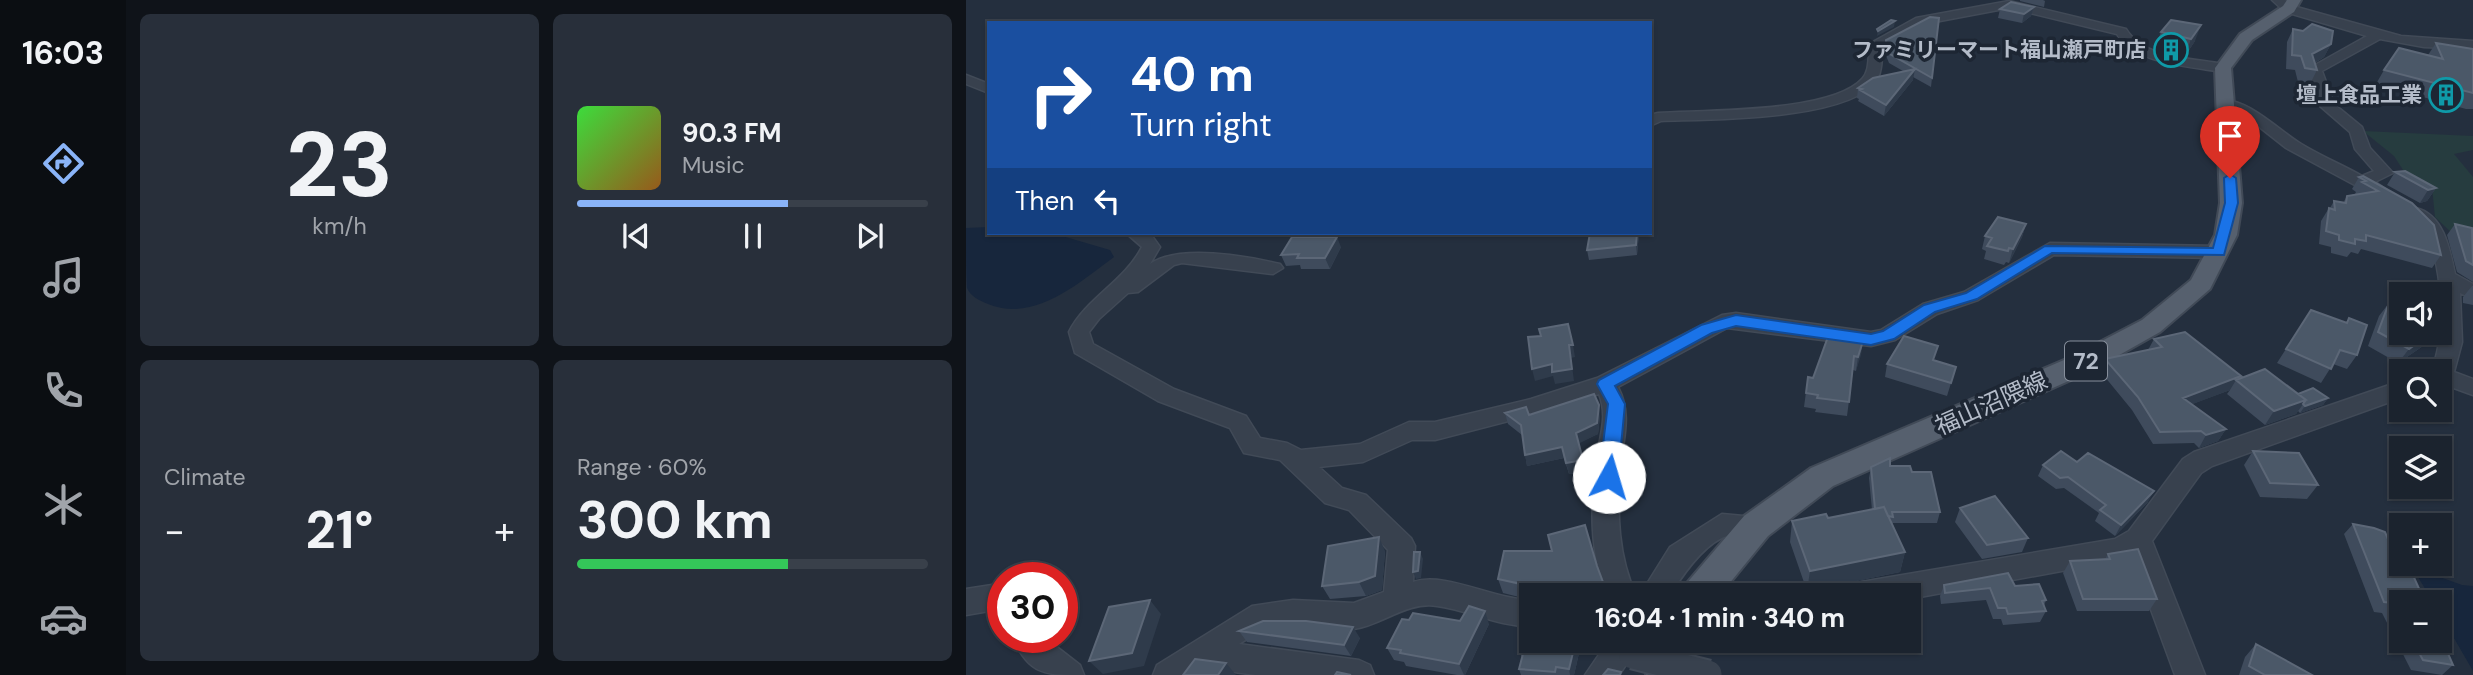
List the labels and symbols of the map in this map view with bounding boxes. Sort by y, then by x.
building icon: ファミリーマート福山瀬戸町店 [2152,31,2190,69]
place label: ファミリーマート福山瀬戸町店 [1852,36,2146,64]
building icon: 壇上食品工業 [2427,76,2465,114]
place label: 壇上食品工業 [2296,81,2422,109]
pin [2200,106,2260,178]
road number: 72 [2065,342,2107,380]
street label: 福山沼隈線 [1930,364,2052,442]
position arrow [1572,440,1646,514]
speed limit sign: 30 [987,562,1078,653]

